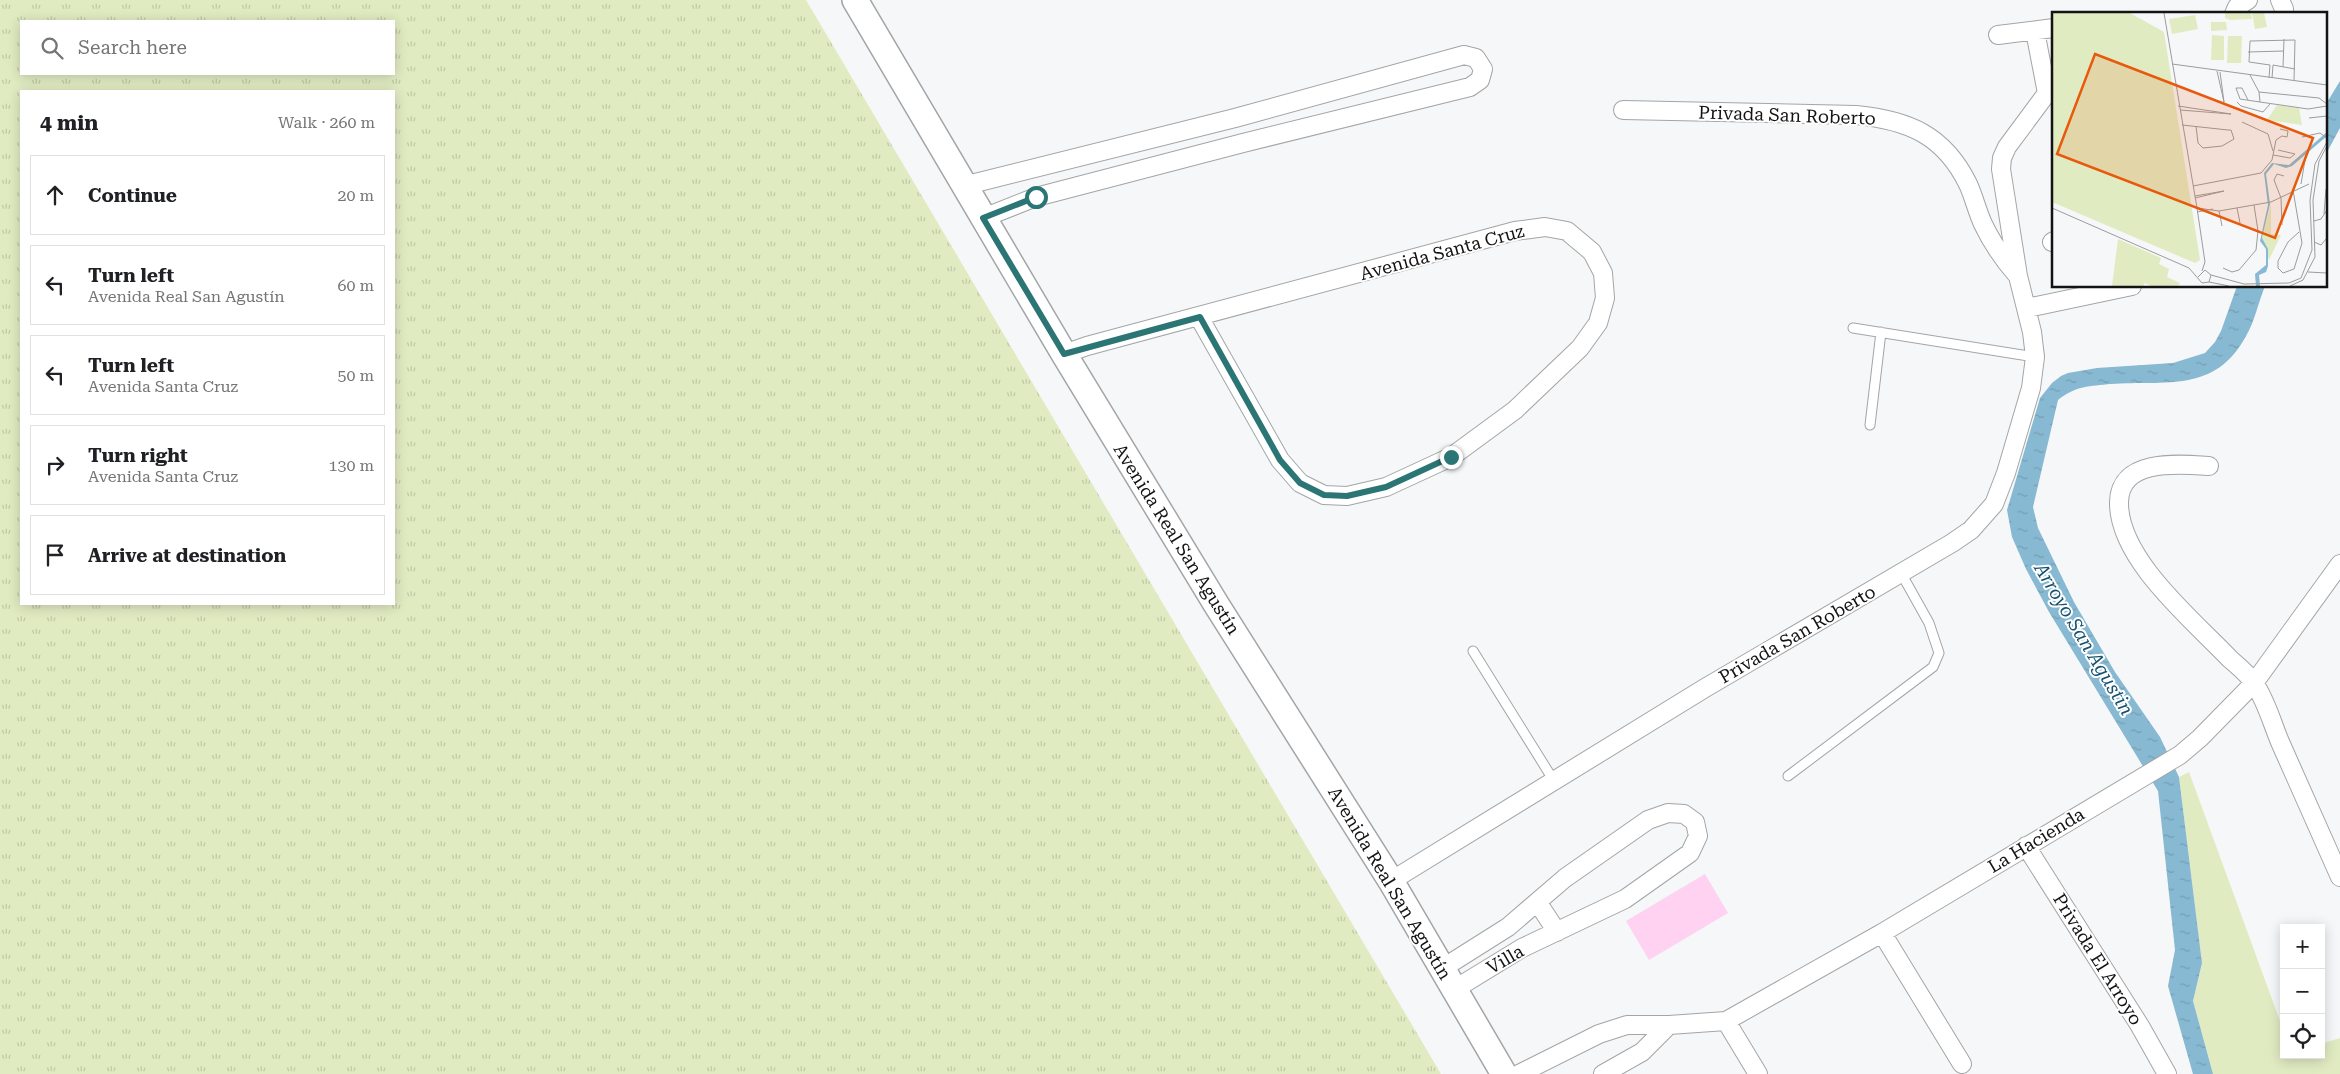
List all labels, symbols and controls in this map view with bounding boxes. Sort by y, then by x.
inset map [2052,12,2328,288]
search box [20,20,395,75]
icon: search [38,34,66,62]
text: Search here [78,36,187,59]
street label: Privada San Roberto [1698,101,1876,129]
text: 4 min [40,111,98,135]
text: Walk · 260 m [278,113,375,132]
icon: ahead [41,181,69,209]
text: Continue [88,184,177,207]
text: 20 m [337,186,374,205]
route start [1025,186,1048,209]
street label: Avenida Santa Cruz [1358,220,1527,284]
text: Turn left [88,264,174,287]
icon: left [41,271,69,299]
text: 60 m [337,276,374,295]
text: Avenida Real San Agustín [88,287,285,306]
text: Turn left [88,354,174,377]
icon: left [41,361,69,389]
text: 50 m [337,366,374,385]
text: Avenida Santa Cruz [88,377,238,396]
street label: Avenida Real San Agustín [1109,440,1245,639]
text: Turn right [88,444,188,467]
route end [1440,446,1463,469]
icon: right [41,451,69,479]
text: 130 m [328,456,374,475]
text: Avenida Santa Cruz [88,467,238,486]
icon: arrive [41,541,69,569]
text: Arrive at destination [88,544,286,567]
water label: Arroyo San Agustin [2029,558,2139,720]
street label: Privada San Roberto [1715,581,1879,687]
street label: Avenida Real San Agustín [1324,783,1456,984]
street label: La Hacienda [1984,803,2088,877]
street label: Privada El Arroyo [2049,889,2147,1029]
map controls [2280,924,2325,1059]
button: + [2280,924,2325,969]
street label: Villa [1483,940,1527,978]
button: − [2280,969,2325,1014]
button: locate [2280,1014,2325,1059]

